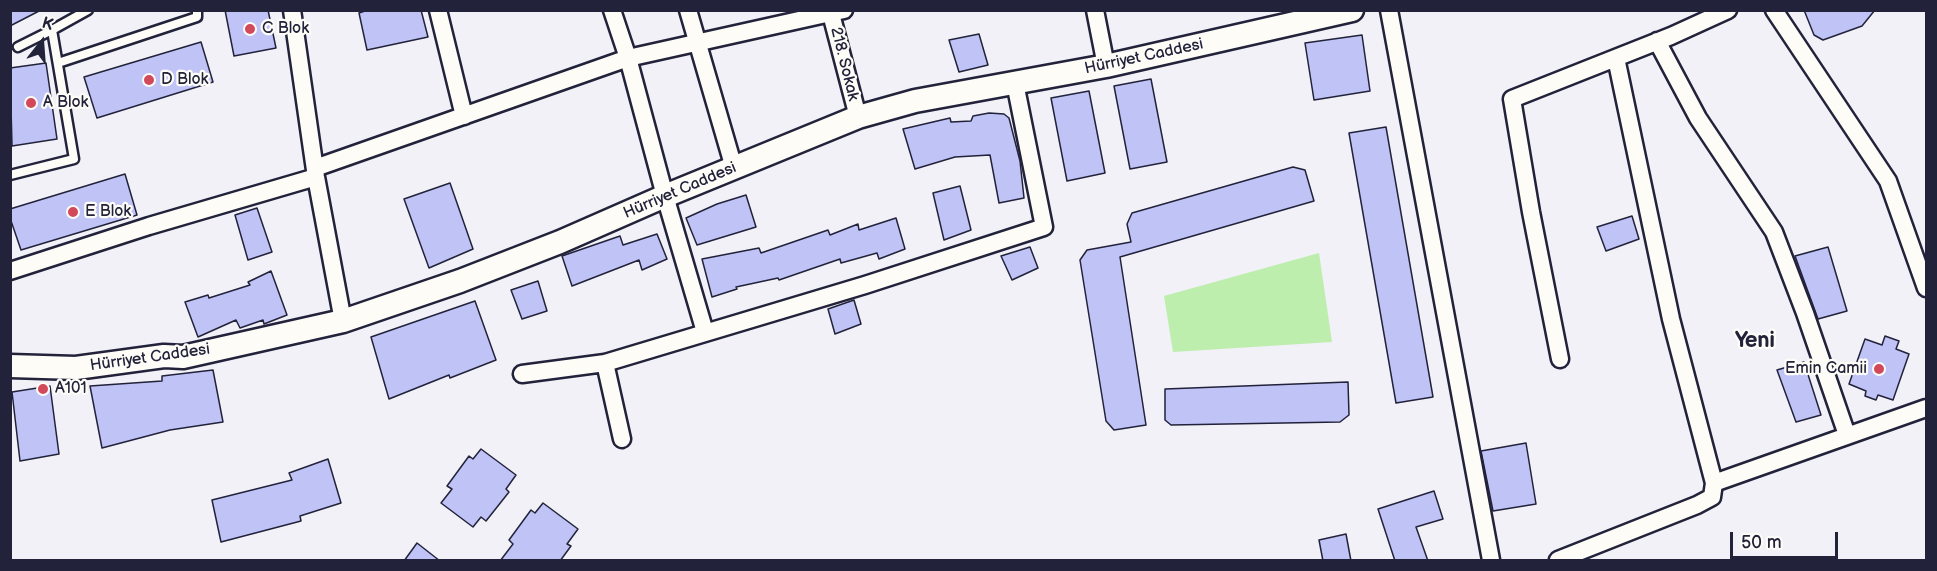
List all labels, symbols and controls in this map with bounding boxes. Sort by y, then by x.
north arrow [12,12,72,72]
text: K [39,14,55,35]
place label: C Blok [262,19,309,39]
marker: C Blok [243,22,257,36]
street label: 218. Sokak [826,25,862,103]
street label: Hürriyet Caddesi [1083,35,1205,79]
place label: D Blok [161,70,208,90]
marker: D Blok [142,73,156,87]
place label: A Blok [43,93,88,113]
marker: A Blok [24,96,38,110]
street label: Hürriyet Caddesi [621,159,739,223]
place label: E Blok [85,202,131,222]
marker: E Blok [66,205,80,219]
district label: Yeni [1735,328,1775,354]
street label: Hürriyet Caddesi [89,340,211,376]
place label: Emin Camii [1785,359,1867,379]
marker: Emin Camii [1872,362,1886,376]
place label: A101 [55,379,87,399]
marker: A101 [36,382,50,396]
scale bar [1733,520,1841,558]
text: 50 m [1741,532,1782,553]

